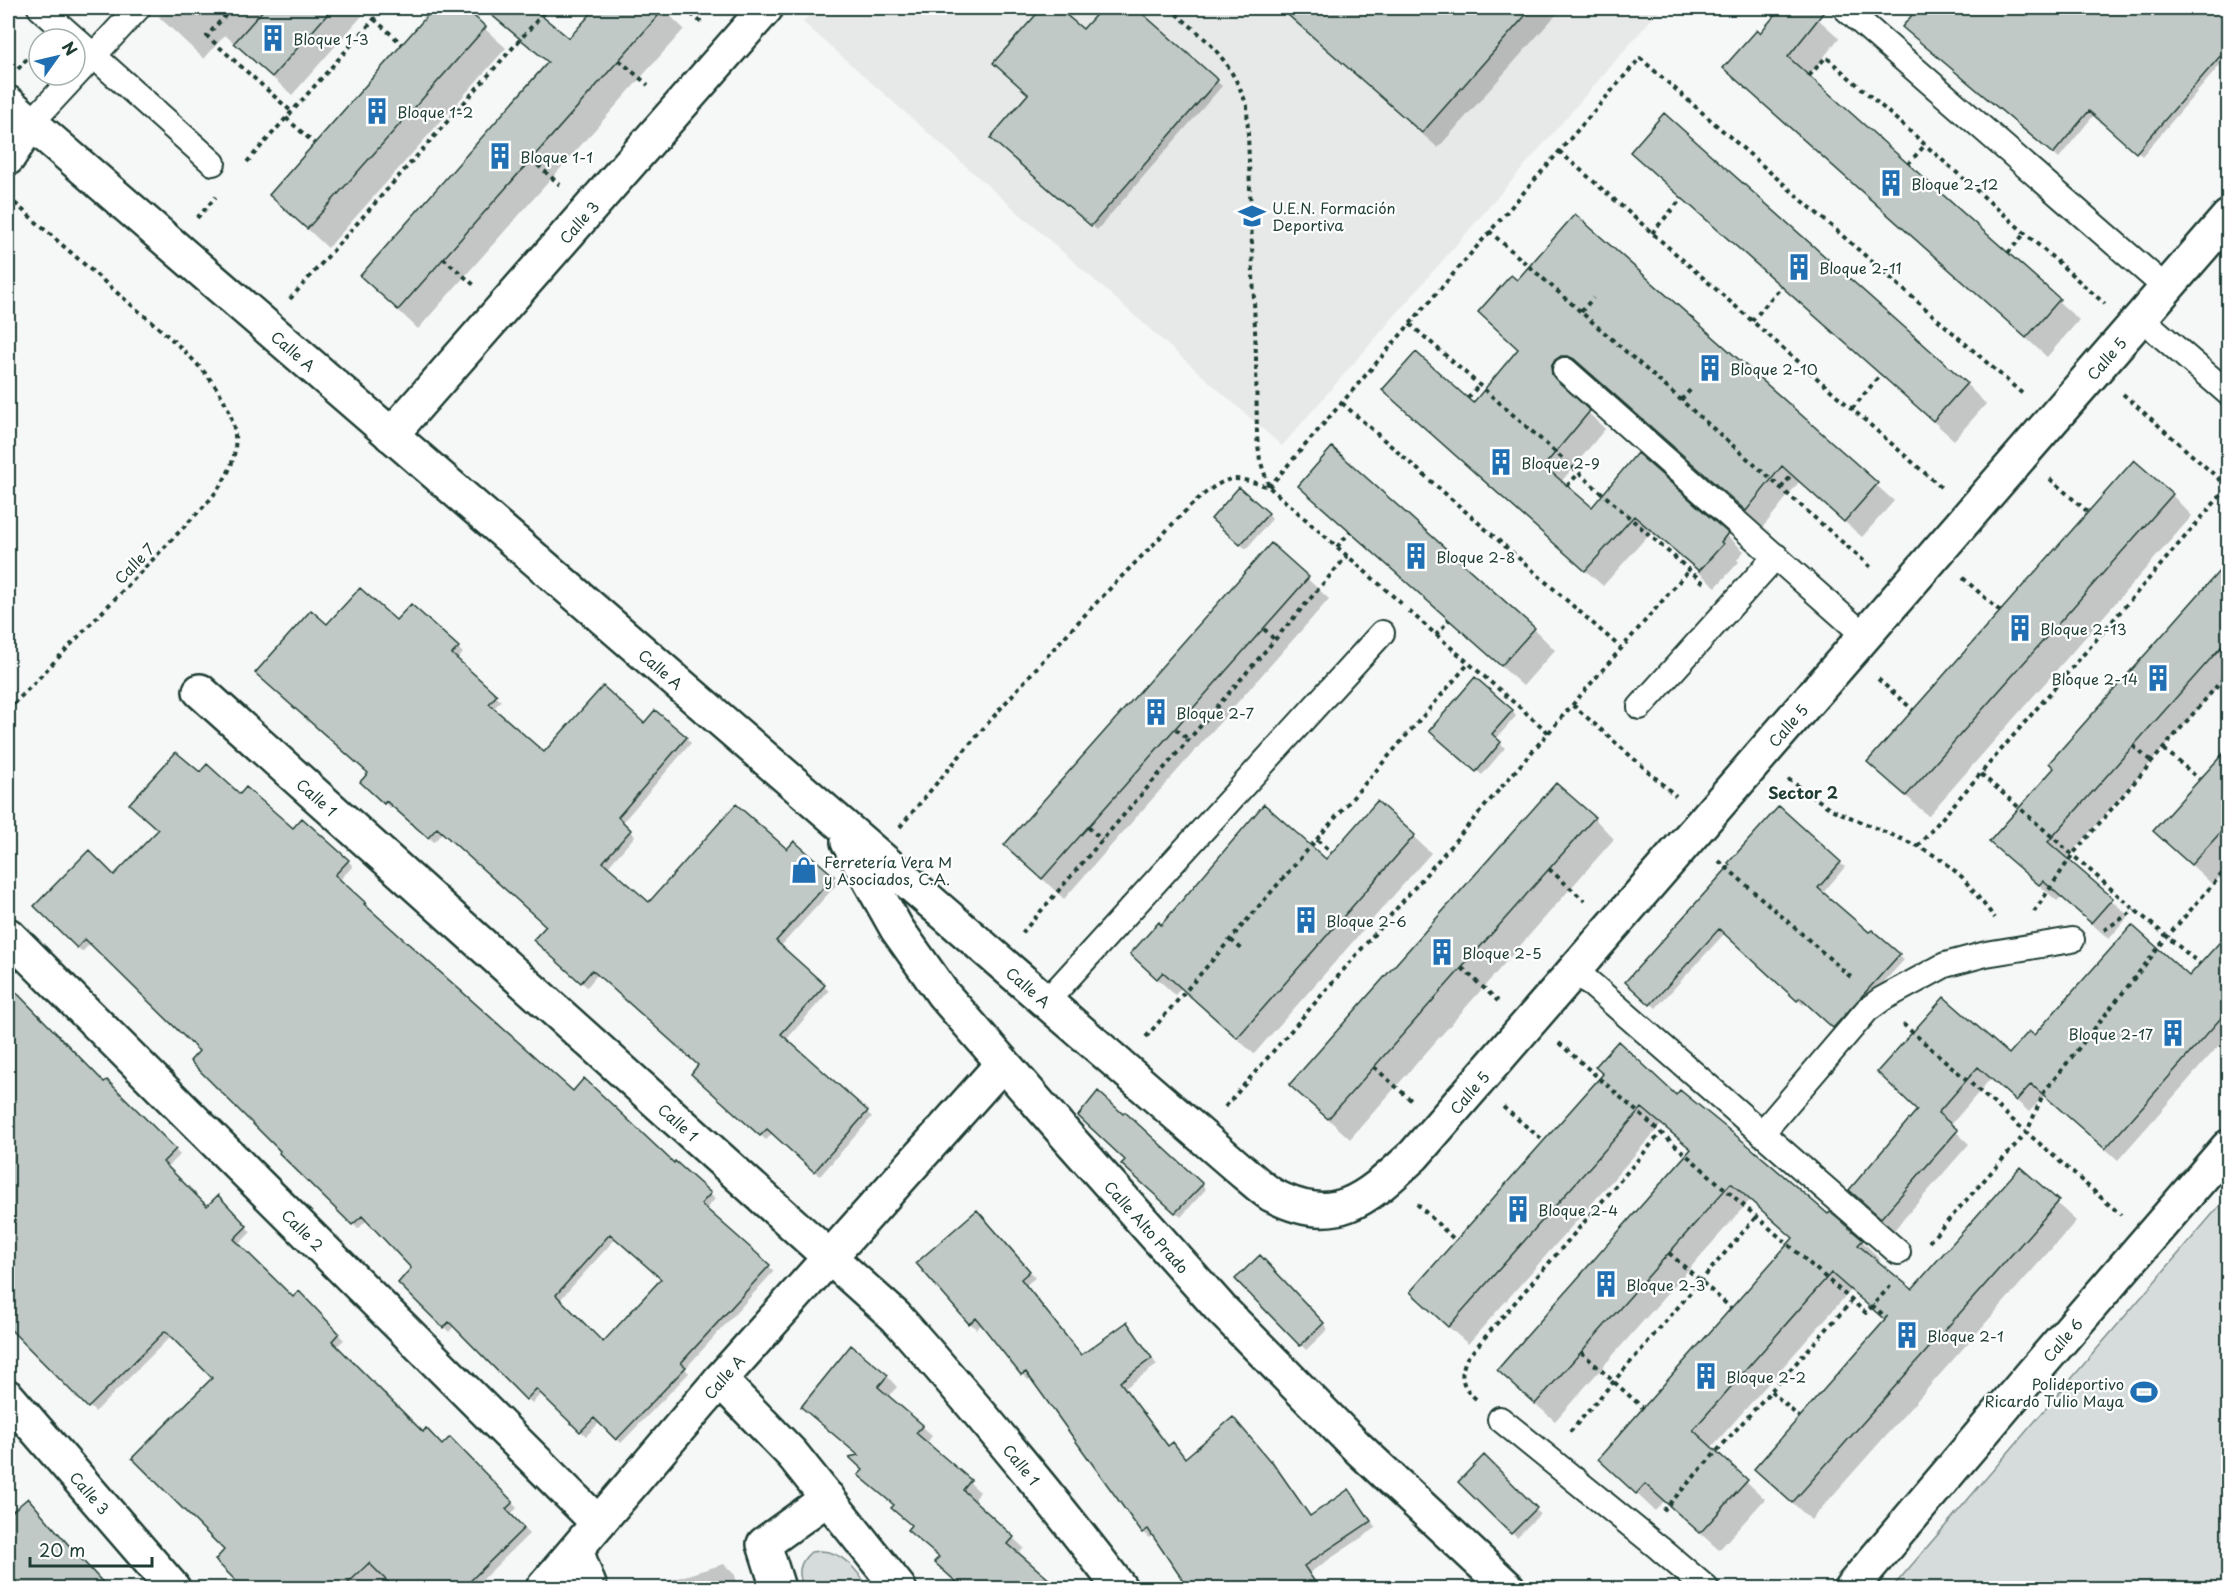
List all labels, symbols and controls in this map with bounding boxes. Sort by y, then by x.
building icon: Bloque 1-3 [258,23,288,53]
north arrow [27,27,87,87]
place label: Bloque 1-3 [293,27,369,50]
text: N [57,36,84,60]
building icon: Bloque 1-2 [362,96,392,126]
place label: Bloque 1-2 [397,100,473,123]
building icon: Bloque 1-1 [485,141,515,171]
place label: Bloque 1-1 [520,145,593,168]
building icon: Bloque 2-12 [1876,168,1906,198]
place label: Bloque 2-12 [1911,172,1998,195]
street label: Calle 3 [553,195,604,248]
place label: U.E.N. Formación Deportiva [1272,196,1396,236]
school or university icon: U.E.N. Formación Deportiva [1237,201,1267,231]
building icon: Bloque 2-11 [1784,252,1814,282]
place label: Bloque 2-11 [1819,256,1902,279]
street label: Calle A [267,325,321,376]
street label: Calle 5 [2080,331,2131,385]
building icon: Bloque 2-10 [1695,353,1725,383]
place label: Bloque 2-10 [1730,357,1818,380]
building icon: Bloque 2-9 [1486,447,1516,477]
place label: Bloque 2-9 [1521,451,1600,474]
street label: Calle 7 [109,537,160,589]
building icon: Bloque 2-8 [1401,541,1431,571]
place label: Bloque 2-8 [1436,545,1515,568]
building icon: Bloque 2-13 [2005,613,2035,643]
place label: Bloque 2-13 [2040,617,2127,640]
street label: Calle A [634,643,689,694]
building icon: Bloque 2-14 [2143,663,2173,693]
place label: Bloque 2-14 [2051,667,2138,690]
building icon: Bloque 2-7 [1141,697,1171,727]
street label: Calle 5 [1762,698,1812,752]
place label: Bloque 2-7 [1176,701,1255,724]
street label: Calle 1 [292,772,343,821]
district label: Sector 2 [1768,780,1838,804]
place label: Ferretería Vera M y Asociados, C.A. [824,850,952,890]
shop icon: Ferretería Vera M y Asociados, C.A. [789,855,819,885]
building icon: Bloque 2-6 [1291,905,1321,935]
place label: Bloque 2-6 [1326,909,1407,932]
building icon: Bloque 2-5 [1427,937,1457,967]
place label: Bloque 2-5 [1462,941,1542,964]
street label: Calle A [1001,961,1056,1012]
building icon: Bloque 2-17 [2158,1018,2188,1048]
place label: Bloque 2-17 [2068,1022,2153,1045]
street label: Calle 5 [1443,1065,1494,1119]
street label: Calle 1 [653,1097,704,1146]
street label: Calle Alto Prado [1100,1175,1195,1278]
building icon: Bloque 2-4 [1503,1194,1533,1224]
place label: Bloque 2-4 [1538,1198,1618,1221]
street label: Calle 2 [277,1203,330,1256]
building icon: Bloque 2-3 [1591,1269,1621,1299]
place label: Bloque 2-3 [1626,1273,1705,1296]
street label: Calle 6 [2036,1312,2087,1366]
building icon: Bloque 2-1 [1892,1320,1922,1350]
place label: Bloque 2-1 [1927,1324,2004,1347]
street label: Calle A [697,1349,749,1404]
building icon: Bloque 2-2 [1691,1361,1721,1391]
place label: Bloque 2-2 [1726,1365,1806,1388]
place label: Polideportivo Ricardo Tulio Maya [1984,1372,2125,1412]
sports icon: Polideportivo Ricardo Tulio Maya [2129,1377,2159,1407]
street label: Calle 1 [998,1439,1046,1490]
street label: Calle 3 [65,1466,116,1519]
scale bar [30,1530,152,1568]
text: 20 m [39,1536,85,1563]

